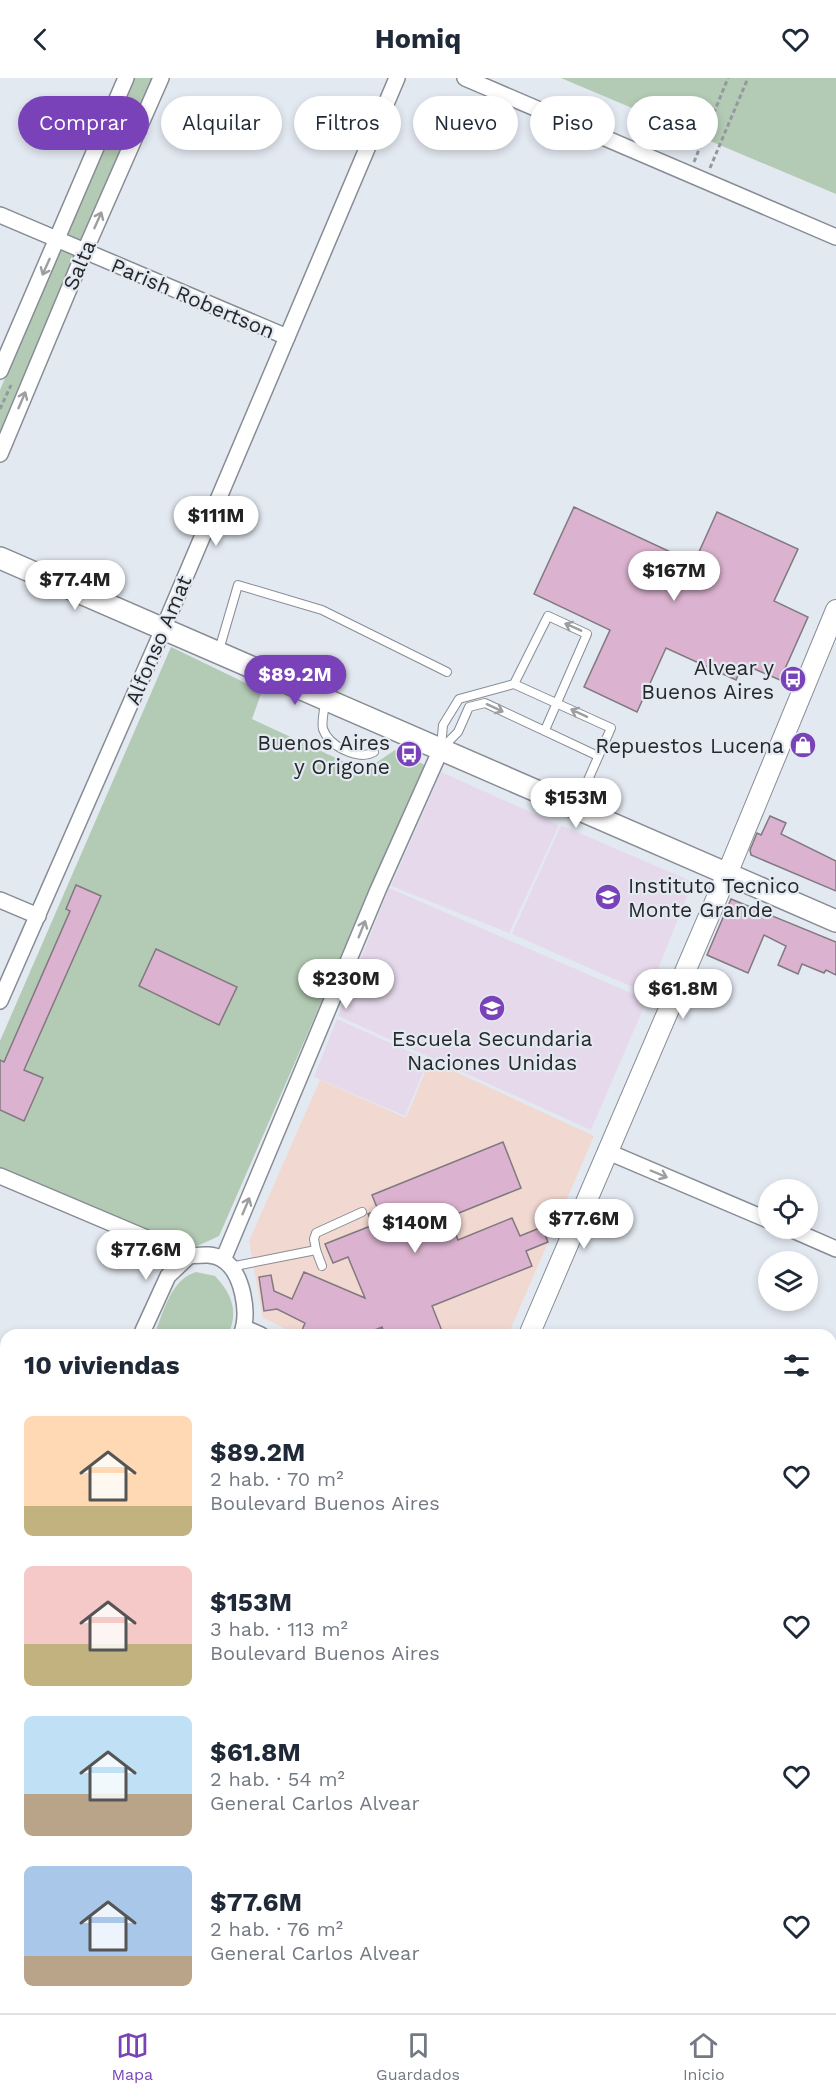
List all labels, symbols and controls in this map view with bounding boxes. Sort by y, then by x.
icon: back [24,23,57,56]
text: Homiq [375,23,461,55]
icon: heart [779,23,812,56]
chip: Comprar [18,96,149,150]
chip: Alquilar [161,96,282,150]
chip: Filtros [294,96,401,150]
chip: Nuevo [413,96,518,150]
chip: Piso [530,96,615,150]
chip: Casa [627,96,718,150]
one-way arrow [93,212,104,230]
street label: Salta [57,236,101,294]
street label: Parish Robertson [108,252,278,344]
one-way arrow [39,258,50,276]
one-way arrow [17,391,28,410]
pin: $111M [174,496,258,547]
text: $111M [188,503,244,527]
pin: $167M [632,551,716,602]
text: $167M [642,558,706,582]
pin: $77.4M [26,560,124,611]
text: $77.4M [39,567,111,591]
street label: Alfonso Amat [120,571,197,708]
one-way arrow [564,621,582,633]
pin: $89.2M [246,655,344,706]
place label: Alvear y Buenos Aires [641,655,774,704]
text: $89.2M [258,662,332,686]
bus stop icon: Alvear y Buenos Aires [778,664,808,694]
one-way arrow [486,702,504,714]
one-way arrow [570,707,588,719]
place label: Buenos Aires y Origone [257,730,390,779]
shop icon: Repuestos Lucena [788,730,818,760]
place label: Repuestos Lucena [595,733,784,758]
bus stop icon: Buenos Aires y Origone [394,739,424,769]
pin: $153M [534,778,618,829]
text: $153M [544,785,608,809]
place label: Instituto Tecnico Monte Grande [628,873,800,922]
school or university icon: Instituto Tecnico Monte Grande [593,882,623,912]
one-way arrow [357,920,368,939]
pin: $230M [304,959,388,1010]
text: $230M [312,966,380,990]
pin: $61.8M [634,969,732,1020]
text: $61.8M [648,976,718,1000]
school or university icon: Escuela Secundaria Naciones Unidas [477,993,507,1023]
place label: Escuela Secundaria Naciones Unidas [392,1026,592,1075]
one-way arrow [650,1169,668,1180]
map controls [758,1179,818,1311]
button: locate [758,1179,818,1239]
one-way arrow [241,1197,252,1215]
pin: $77.6M [535,1199,633,1250]
pin: $140M [373,1203,457,1254]
text: $77.6M [549,1206,619,1230]
text: $140M [382,1210,448,1234]
pin: $77.6M [97,1230,195,1281]
text: $77.6M [111,1237,181,1261]
button: layers [758,1251,818,1311]
icon: filters [780,1349,813,1382]
text: 10 viviendas [24,1350,180,1380]
text: $89.2M [210,1437,306,1467]
icon: home [72,1440,144,1512]
icon: heart [780,1460,813,1493]
text: 2 hab. · 70 m² [210,1467,343,1491]
text: Boulevard Buenos Aires [210,1491,440,1515]
text: $153M [210,1587,292,1617]
icon: home [72,1590,144,1662]
icon: heart [780,1610,813,1643]
text: 3 hab. · 113 m² [210,1617,348,1641]
text: Boulevard Buenos Aires [210,1641,440,1665]
text: $61.8M [210,1737,301,1767]
icon: home [72,1740,144,1812]
icon: heart [780,1760,813,1793]
text: 2 hab. · 54 m² [210,1767,345,1791]
text: General Carlos Alvear [210,1791,420,1815]
text: $77.6M [210,1887,302,1917]
icon: home [72,1890,144,1962]
icon: heart [780,1910,813,1943]
text: 2 hab. · 76 m² [210,1917,343,1941]
text: General Carlos Alvear [210,1941,420,1965]
tab: Mapa [111,2029,153,2084]
tab: Guardados [376,2029,460,2084]
tab: Inicio [683,2029,725,2084]

